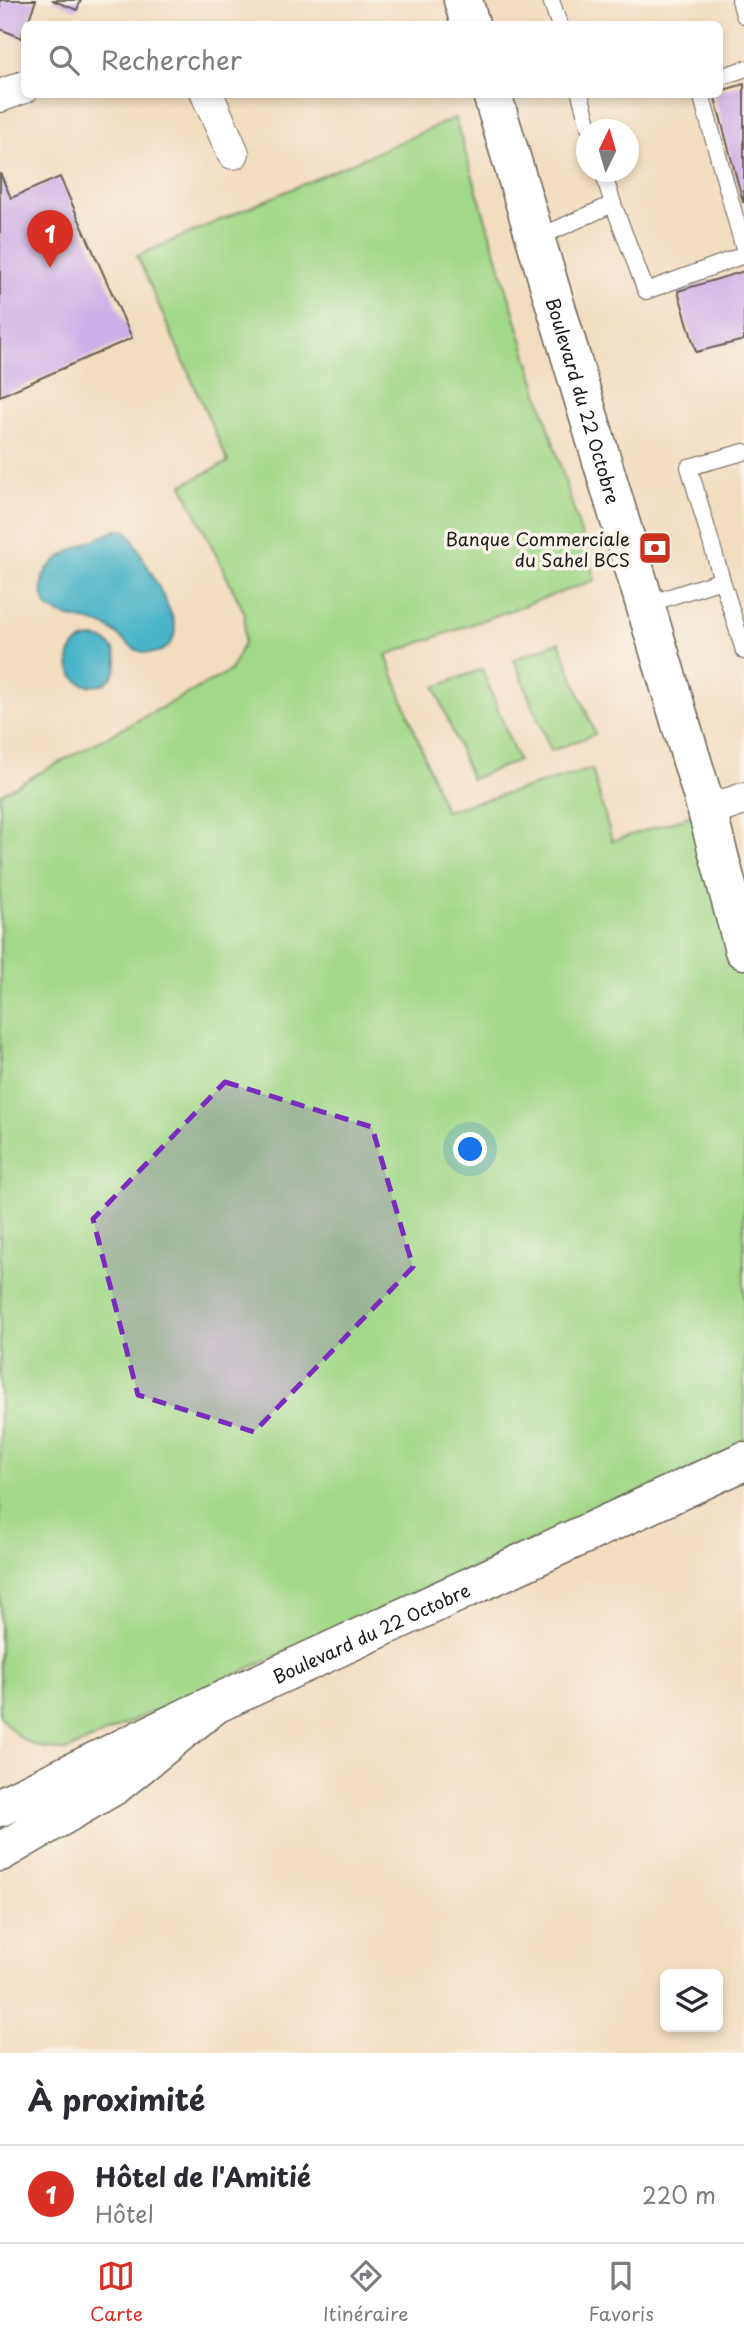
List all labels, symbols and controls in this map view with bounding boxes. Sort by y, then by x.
search box [21,21,723,98]
text: Rechercher [101,40,242,79]
icon: search [45,41,83,79]
north arrow [576,119,639,182]
pin: 1 [27,210,73,268]
street label: Boulevard du 22 Octobre [540,294,628,507]
place label: Banque Commerciale du Sahel BCS [446,525,630,573]
bank icon: Banque Commerciale du Sahel BCS [636,529,674,567]
your location [453,1132,487,1166]
street label: Boulevard du 22 Octobre [268,1575,474,1689]
map controls [660,1969,723,2032]
button: layers [660,1969,723,2032]
text: À proximité [28,2076,205,2121]
text: Hôtel de l'Amitié [95,2157,311,2196]
text: 1 [46,2177,57,2212]
text: 220 m [642,2177,716,2212]
text: Hôtel [95,2196,154,2231]
tab: Carte [90,2257,143,2327]
tab: Itinéraire [323,2257,408,2327]
tab: Favoris [589,2257,654,2327]

